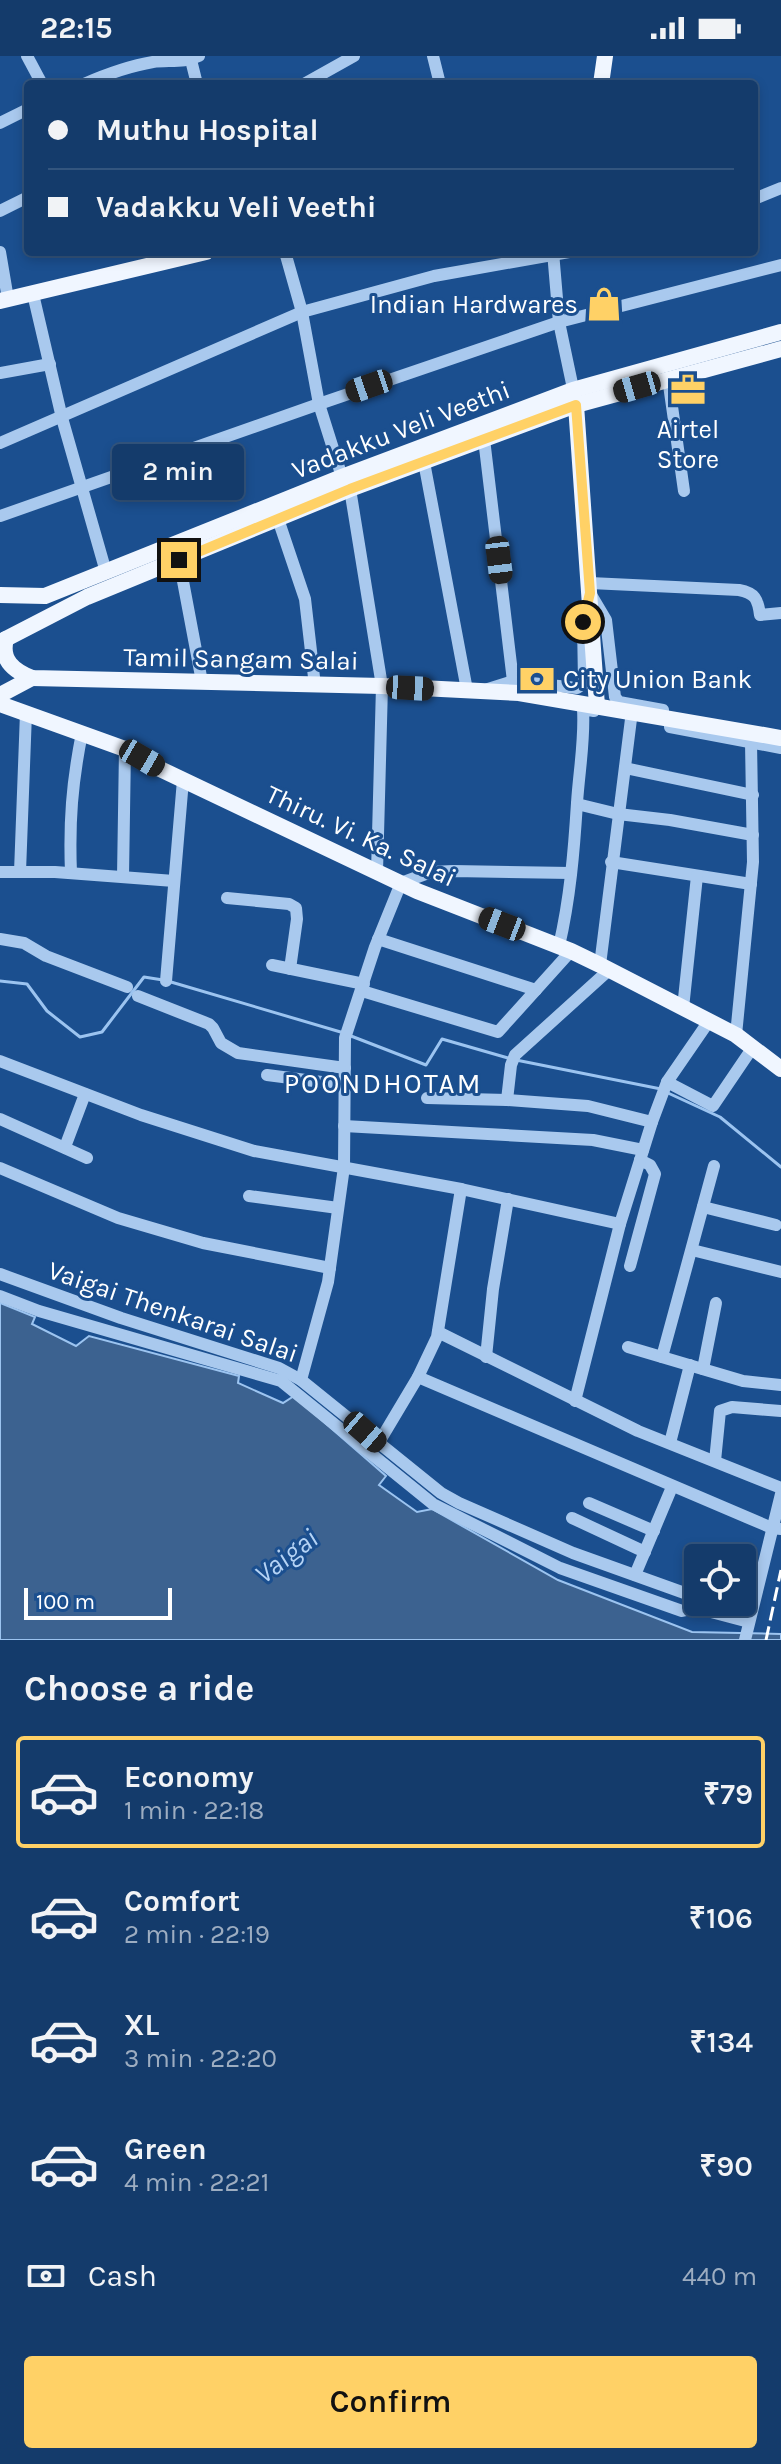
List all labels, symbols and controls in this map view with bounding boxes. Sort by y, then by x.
text: 22:15 [40,10,113,46]
text: Muthu Hospital [96,112,319,148]
text: Vadakku Veli Veethi [96,189,377,225]
shop icon: Indian Hardwares [585,285,623,323]
place label: Indian Hardwares [370,289,578,320]
car [342,367,396,405]
car [611,369,663,405]
office icon: Airtel Store [669,371,707,409]
street label: Vadakku Veli Veethi [288,374,514,486]
place label: Airtel Store [657,414,719,475]
callout: 2 min [113,444,245,500]
text: 2 min [143,456,213,487]
car [484,535,514,585]
route end [161,542,197,578]
route start [565,604,601,640]
street label: Tamil Sangam Salai [123,641,359,677]
bank icon: City Union Bank [518,660,556,698]
place label: City Union Bank [563,664,752,695]
car [385,675,435,701]
car [115,736,169,780]
street label: Thiru. Vi. Ka. Salai [261,778,461,894]
car [475,904,529,944]
district label: POONDHOTAM [284,1067,482,1100]
street label: Vaigai Thenkarai Salai [44,1255,302,1369]
car [339,1407,391,1457]
water label: Vaigai [248,1521,324,1591]
map controls [684,1544,756,1616]
button: locate [684,1544,756,1616]
scale bar [24,1584,172,1620]
text: 100 m [36,1589,95,1615]
text: Choose a ride [24,1667,254,1709]
icon: car [28,1756,100,1828]
text: Economy [124,1759,254,1795]
text: ₹79 [703,1776,753,1812]
text: 1 min · 22:18 [124,1795,264,1826]
icon: car [28,1880,100,1952]
text: Comfort [124,1883,240,1919]
text: ₹106 [689,1900,753,1936]
text: 2 min · 22:19 [124,1919,270,1950]
icon: car [28,2004,100,2076]
text: XL [124,2007,159,2043]
text: ₹134 [689,2024,753,2060]
text: 3 min · 22:20 [124,2043,277,2074]
icon: car [28,2128,100,2200]
text: Green [124,2131,207,2167]
text: ₹90 [699,2148,753,2184]
text: 4 min · 22:21 [124,2167,269,2198]
icon: cash [24,2254,68,2298]
text: Cash [88,2258,157,2294]
text: 440 m [682,2261,757,2292]
button: Confirm [24,2356,757,2448]

